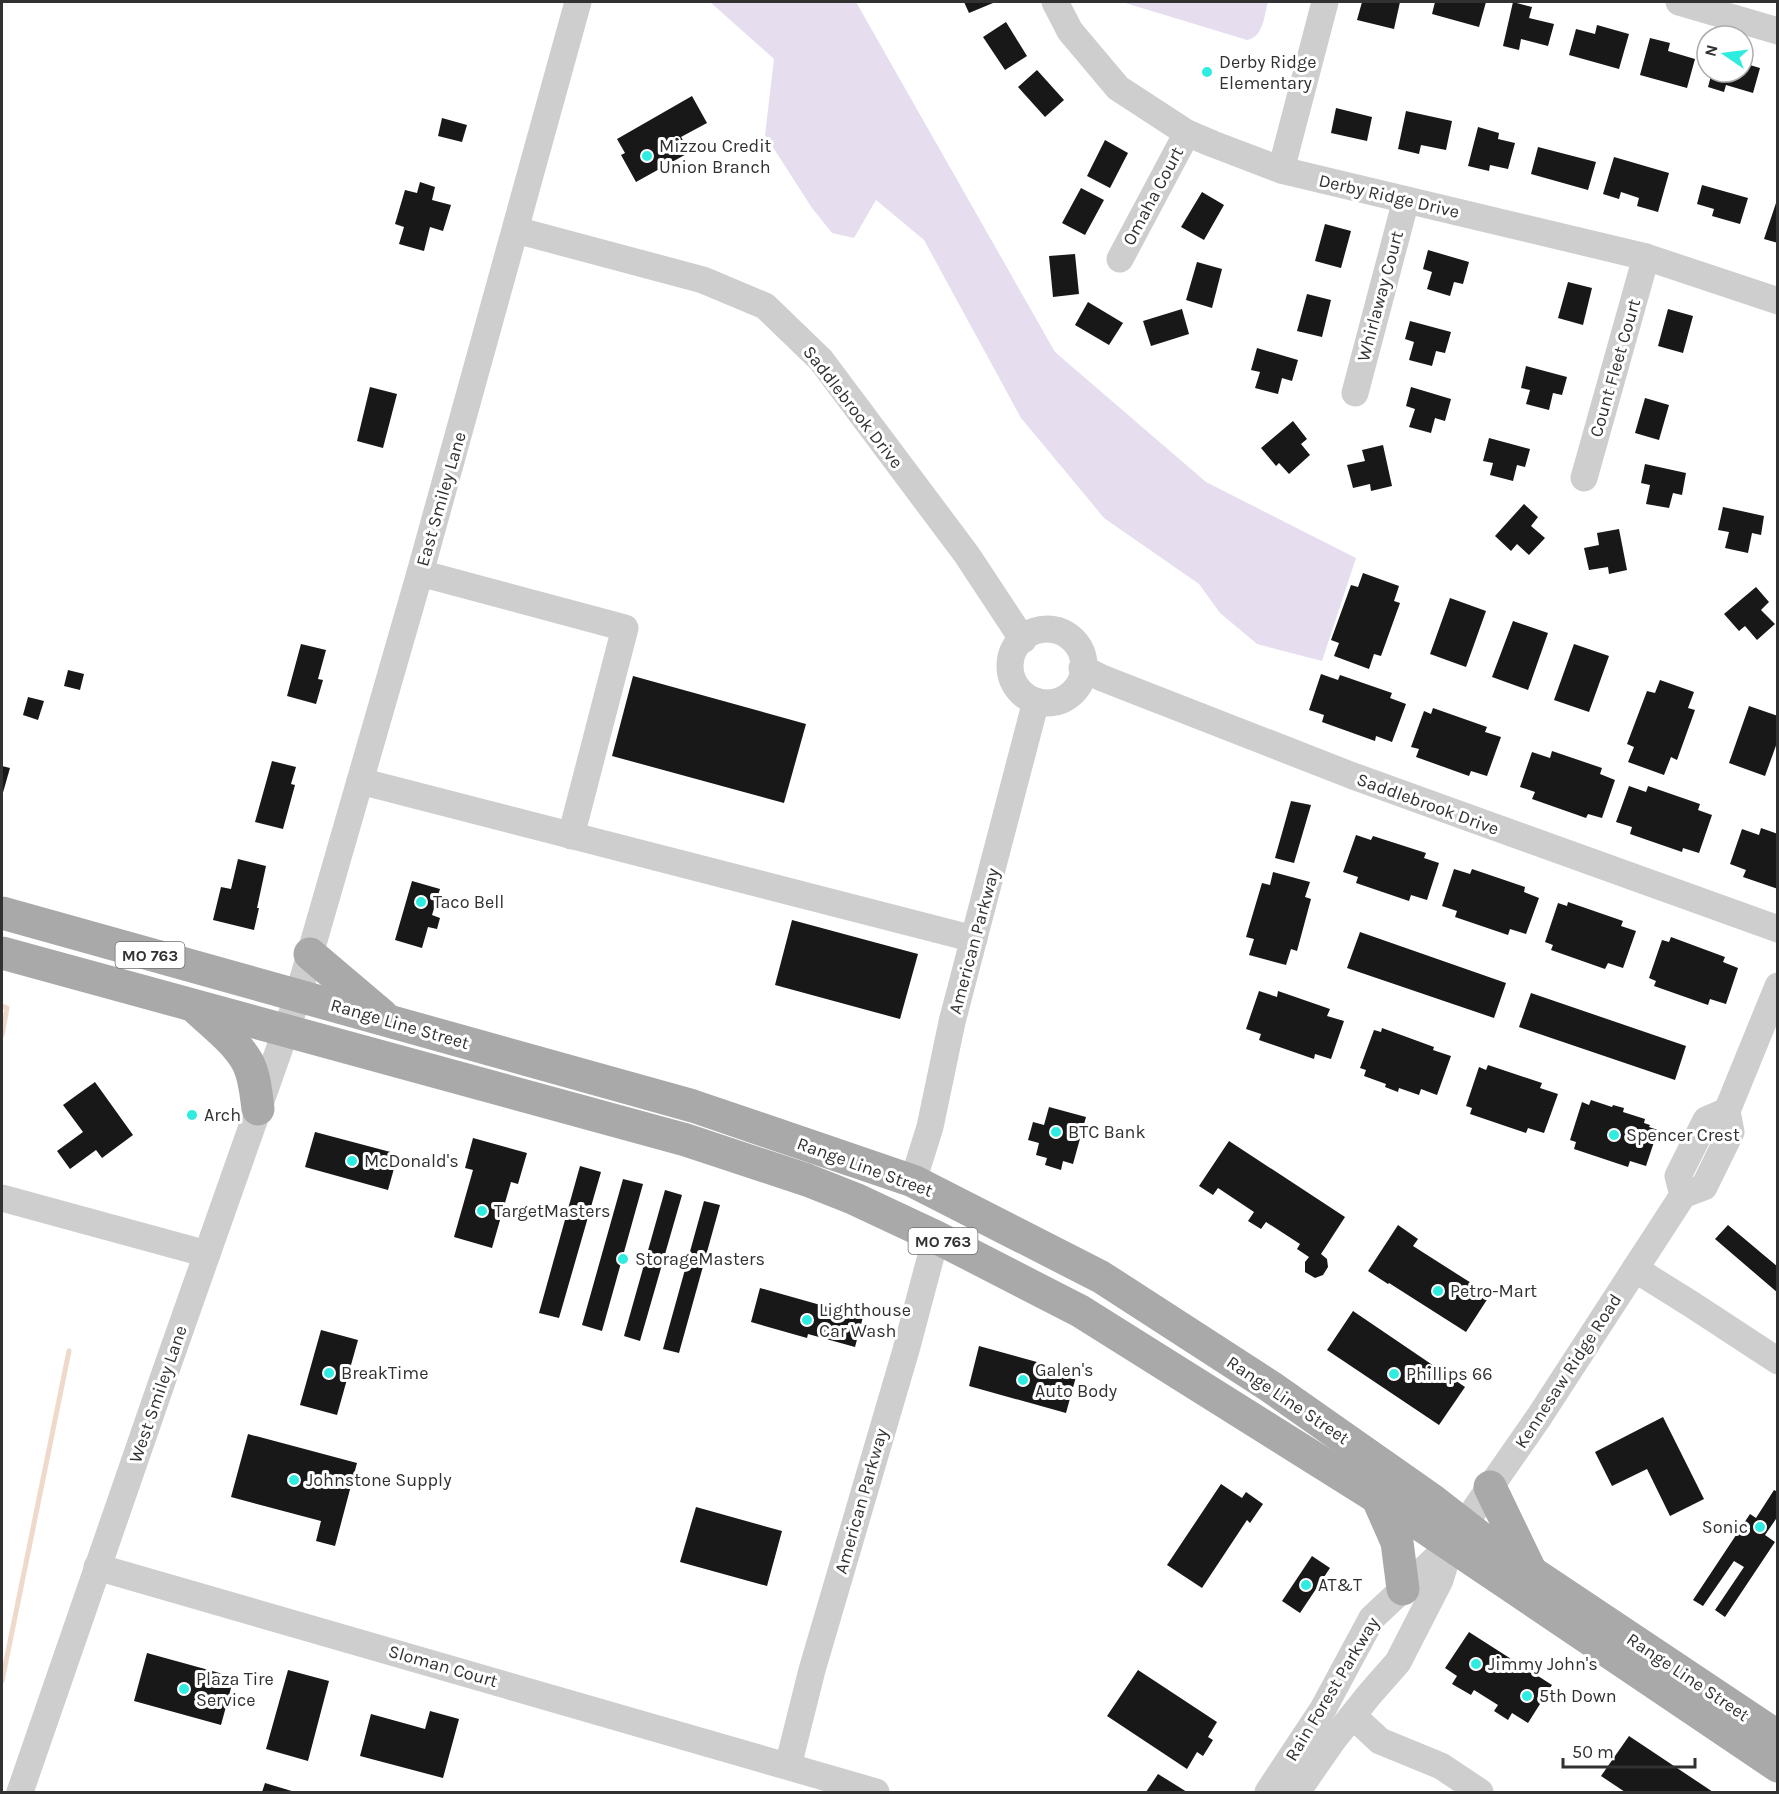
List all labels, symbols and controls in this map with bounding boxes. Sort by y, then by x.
north arrow [1695,24,1755,84]
text: N [1700,43,1722,58]
place label: Derby Ridge Elementary [1219,51,1316,94]
marker: Derby Ridge Elementary [1200,65,1214,79]
place label: Mizzou Credit Union Branch [659,135,772,178]
street label: Omaha Court [1118,143,1188,249]
marker: Mizzou Credit Union Branch [640,149,654,163]
street label: Derby Ridge Drive [1317,169,1461,223]
street label: Whirlaway Court [1352,228,1408,364]
street label: Count Fleet Court [1585,296,1645,440]
street label: Saddlebrook Drive [798,341,908,473]
street label: East Smiley Lane [411,429,471,569]
street label: Saddlebrook Drive [1354,768,1502,840]
street label: American Parkway [944,865,1004,1017]
place label: Taco Bell [433,891,504,913]
marker: Taco Bell [414,895,428,909]
road number: MO 763 [116,942,184,968]
street label: Range Line Street [328,994,472,1054]
place label: Arch [204,1104,241,1126]
marker: Arch [185,1108,199,1122]
place label: BTC Bank [1068,1121,1146,1143]
place label: Spencer Crest [1626,1124,1740,1146]
marker: BTC Bank [1049,1125,1063,1139]
marker: Spencer Crest [1607,1128,1621,1142]
street label: Range Line Street [794,1132,936,1202]
place label: McDonald's [364,1150,459,1172]
marker: McDonald's [345,1154,359,1168]
place label: TargetMasters [494,1200,610,1222]
marker: TargetMasters [475,1204,489,1218]
road number: MO 763 [908,1228,978,1254]
place label: StorageMasters [635,1248,765,1270]
marker: StorageMasters [616,1252,630,1266]
place label: Petro-Mart [1450,1280,1537,1302]
marker: Petro-Mart [1431,1284,1445,1298]
street label: Kennesaw Ridge Road [1510,1290,1626,1452]
place label: Lighthouse Car Wash [819,1299,911,1342]
marker: Lighthouse Car Wash [800,1313,814,1327]
street label: West Smiley Lane [124,1322,192,1466]
street label: Range Line Street [1223,1351,1354,1449]
place label: Galen's Auto Body [1035,1359,1118,1402]
place label: BreakTime [341,1362,428,1384]
place label: Phillips 66 [1406,1363,1493,1385]
marker: BreakTime [322,1366,336,1380]
marker: Phillips 66 [1387,1367,1401,1381]
marker: Galen's Auto Body [1016,1373,1030,1387]
street label: American Parkway [830,1425,892,1576]
place label: Johnstone Supply [306,1469,452,1491]
marker: Johnstone Supply [287,1473,301,1487]
place label: Sonic [1702,1516,1748,1538]
marker: Sonic [1753,1520,1767,1534]
place label: AT&T [1318,1574,1362,1596]
marker: AT&T [1299,1578,1313,1592]
street label: Rain Forest Parkway [1280,1612,1384,1765]
street label: Range Line Street [1623,1628,1754,1726]
street label: Sloman Court [386,1640,500,1692]
place label: Jimmy John's [1488,1653,1598,1675]
marker: Jimmy John's [1469,1657,1483,1671]
place label: Plaza Tire Service [196,1668,274,1711]
marker: Plaza Tire Service [177,1682,191,1696]
place label: 5th Down [1539,1685,1617,1707]
marker: 5th Down [1520,1689,1534,1703]
scale bar [1563,1731,1695,1769]
text: 50 m [1572,1741,1614,1763]

